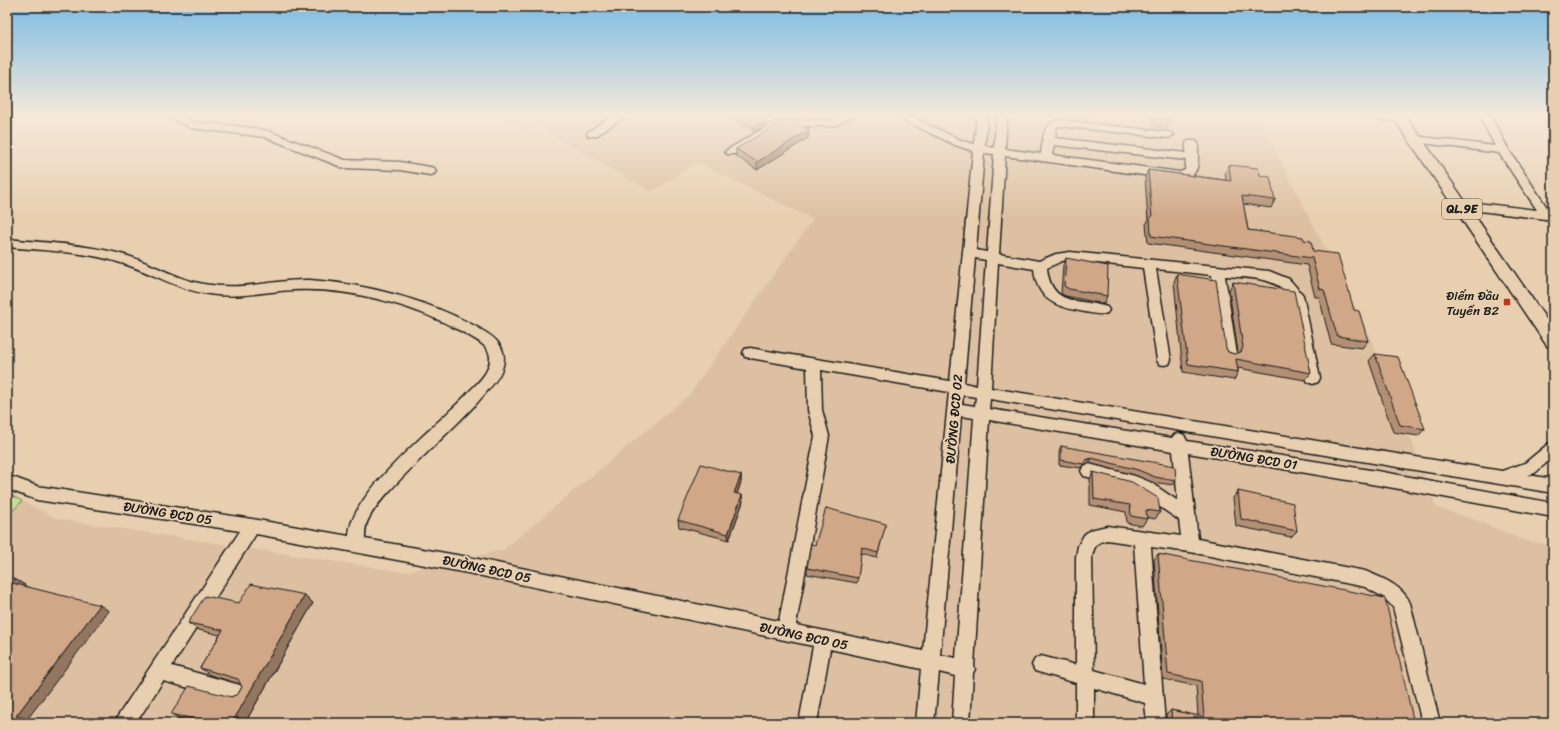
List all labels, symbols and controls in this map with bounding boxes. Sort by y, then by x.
road number: QL.9E [1442,199,1482,219]
place label: Điểm Đầu Tuyến B2 [1446,284,1499,322]
marker: Điểm Đầu Tuyến B2 [1502,297,1512,307]
street label: ĐƯỜNG ĐCD 02 [939,373,969,465]
street label: ĐƯỜNG ĐCD 01 [1209,440,1299,476]
street label: ĐƯỜNG ĐCD 05 [122,495,214,531]
street label: ĐƯỜNG ĐCD 05 [441,548,533,590]
street label: ĐƯỜNG ĐCD 05 [758,615,850,657]

